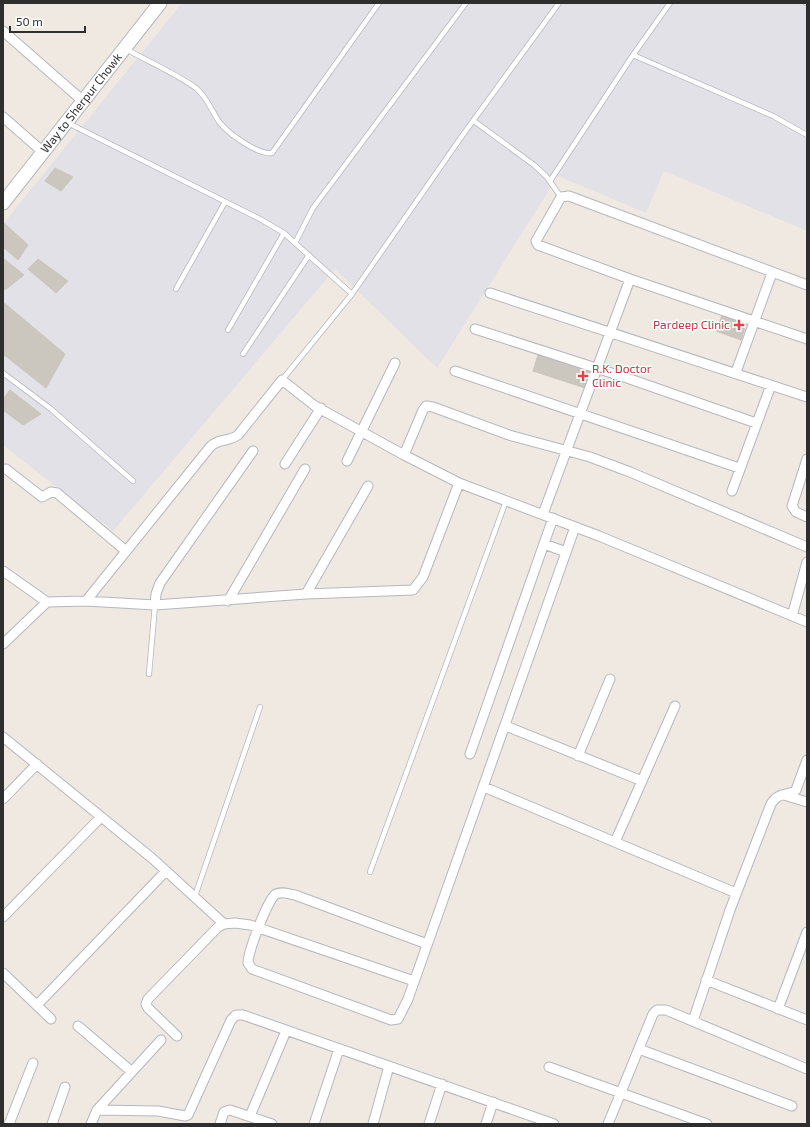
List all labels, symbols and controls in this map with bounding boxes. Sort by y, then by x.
scale bar [10,8,85,34]
text: 50 m [16,14,43,28]
street label: Way to Sherpur Chowk [37,50,124,155]
place label: Pardeep Clinic [653,317,730,331]
marker: Pardeep Clinic [733,319,745,331]
place label: R.K. Doctor Clinic [592,361,652,389]
marker: R.K. Doctor Clinic [577,370,589,382]

